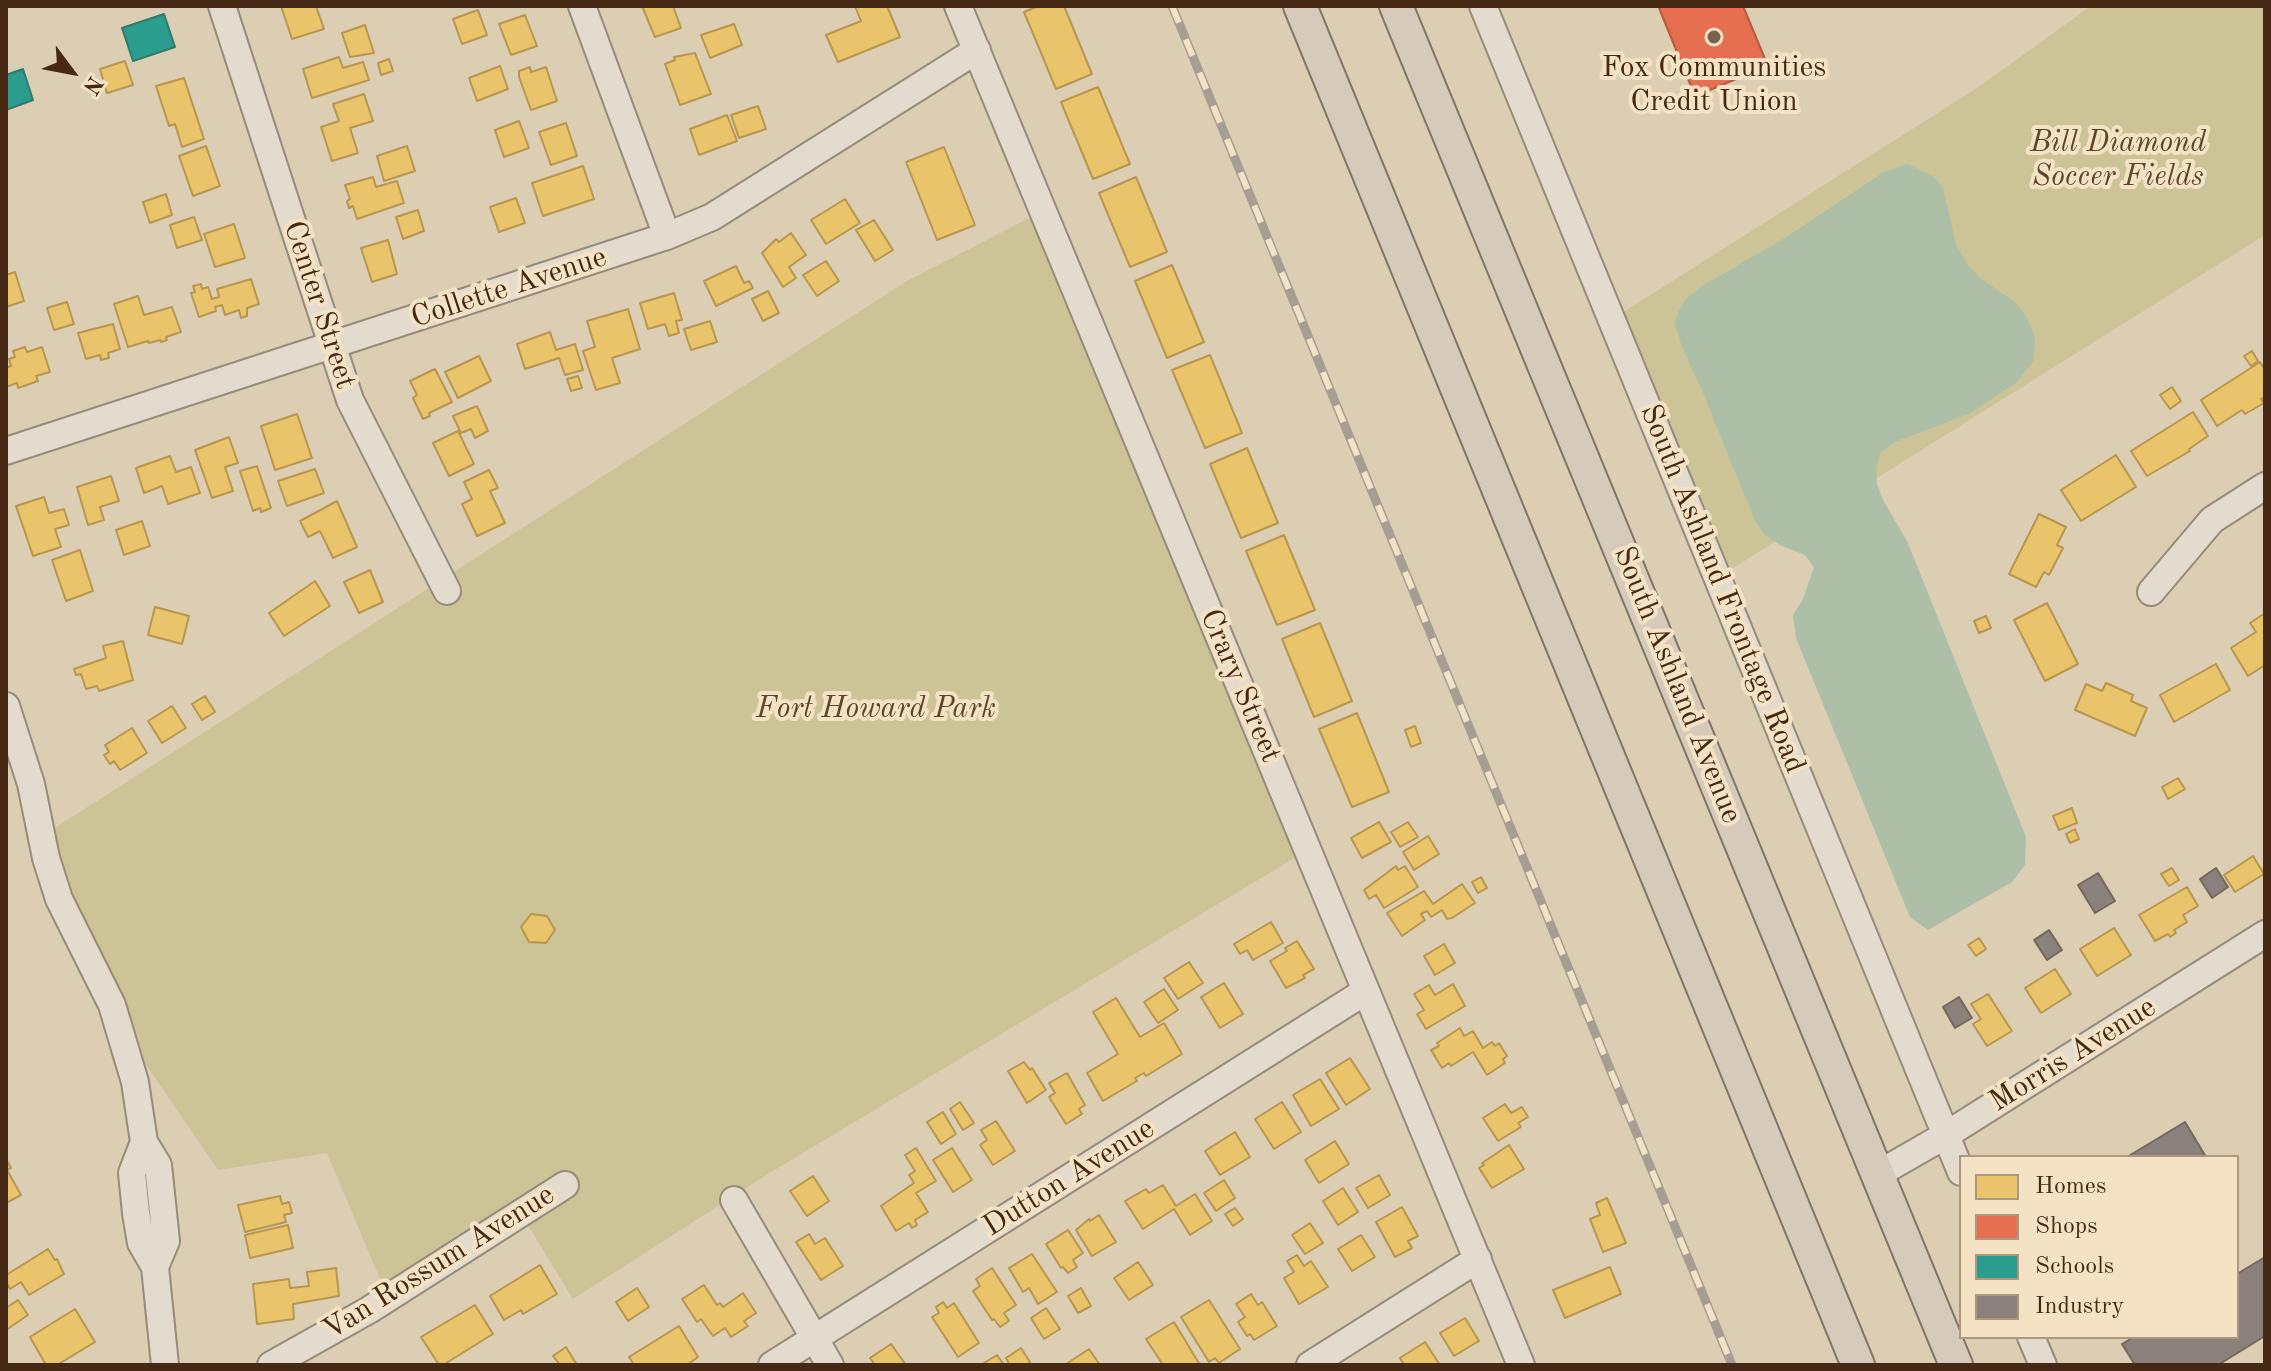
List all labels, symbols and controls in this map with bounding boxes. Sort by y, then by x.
marker: Fox Communities Credit Union [1705,28,1723,46]
north arrow [32,32,112,112]
place label: Fox Communities Credit Union [1602,50,1826,120]
text: N [79,72,106,98]
park label: Bill Diamond Soccer Fields [2030,125,2206,196]
street label: Center Street [275,216,363,394]
street label: Collette Avenue [407,239,611,337]
street label: South Ashland Frontage Road [1631,399,1813,779]
street label: South Ashland Avenue [1605,541,1749,829]
street label: Crary Street [1192,604,1288,768]
park label: Fort Howard Park [756,691,996,727]
street label: Morris Avenue [1983,990,2163,1120]
street label: Dutton Avenue [977,1111,1161,1245]
legend [1959,1155,2239,1339]
text: Homes [2035,1175,2106,1199]
street label: Van Rossum Avenue [317,1177,561,1349]
text: Shops [2035,1215,2098,1239]
text: Schools [2035,1255,2114,1279]
text: Industry [2035,1295,2124,1319]

